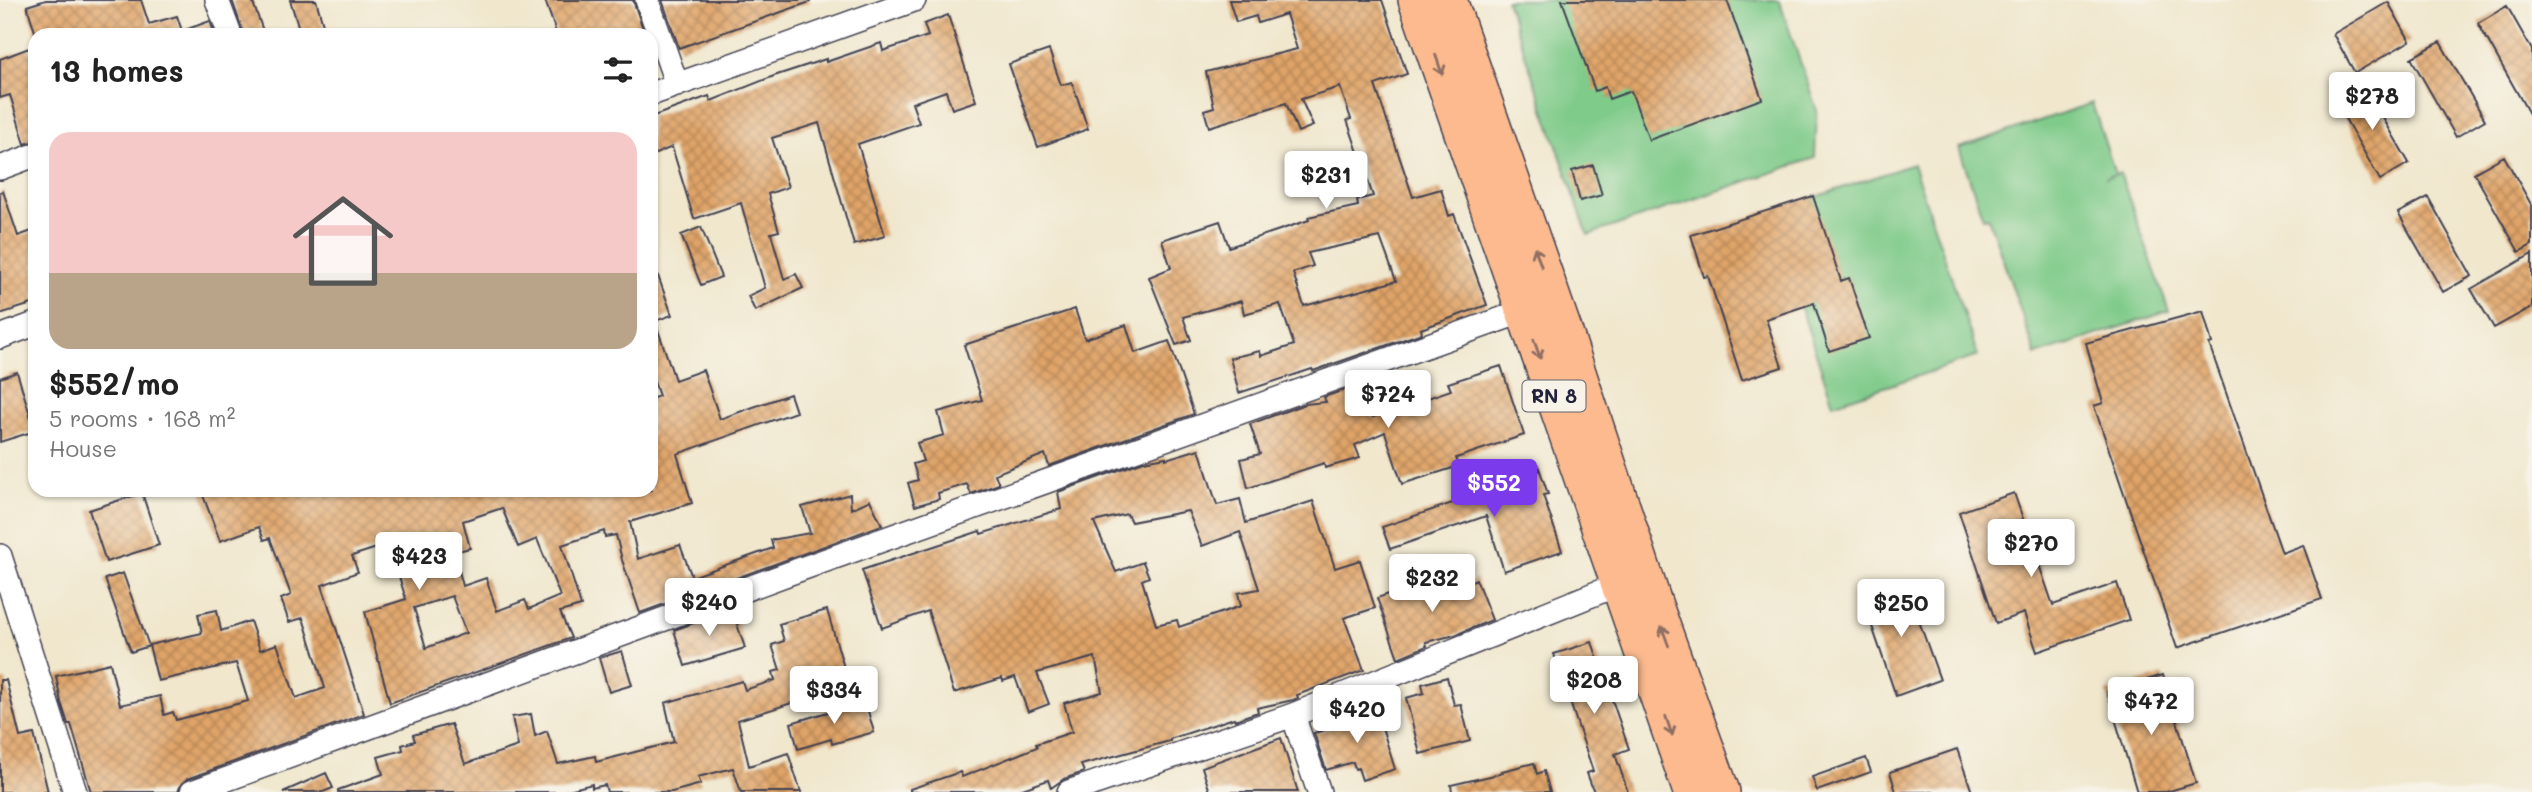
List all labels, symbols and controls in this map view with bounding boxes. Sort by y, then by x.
text: 13 homes [49,50,184,90]
icon: filters [599,51,637,89]
one-way arrow [1434,53,1446,75]
pin: $278 [2331,72,2413,132]
text: $278 [2345,80,2399,110]
pin: $231 [1285,152,1367,211]
text: $231 [1300,159,1352,189]
icon: home [280,178,406,304]
one-way arrow [1531,247,1543,269]
one-way arrow [1531,338,1544,360]
text: $552/mo [49,363,179,403]
pin: $724 [1347,370,1429,430]
text: $724 [1361,378,1415,408]
road number: RN 8 [1522,380,1586,412]
text: 5 rooms · 168 m² [49,403,235,433]
text: House [49,433,117,463]
pin: $552 [1453,460,1535,519]
text: $552 [1467,467,1521,497]
pin: $270 [1990,520,2072,579]
text: $270 [2004,527,2058,557]
pin: $423 [378,532,460,592]
text: $423 [391,540,447,570]
pin: $232 [1391,554,1473,614]
text: $232 [1405,562,1459,592]
pin: $240 [668,578,750,638]
pin: $250 [1860,580,1942,639]
text: $240 [681,586,737,616]
text: $250 [1873,587,1929,617]
one-way arrow [1657,625,1670,647]
pin: $208 [1553,656,1635,716]
text: $208 [1566,664,1622,694]
pin: $334 [793,666,875,726]
text: $334 [806,674,862,704]
pin: $472 [2110,678,2192,737]
text: $472 [2124,685,2178,715]
pin: $420 [1316,686,1398,745]
text: $420 [1329,693,1385,723]
one-way arrow [1664,714,1676,736]

